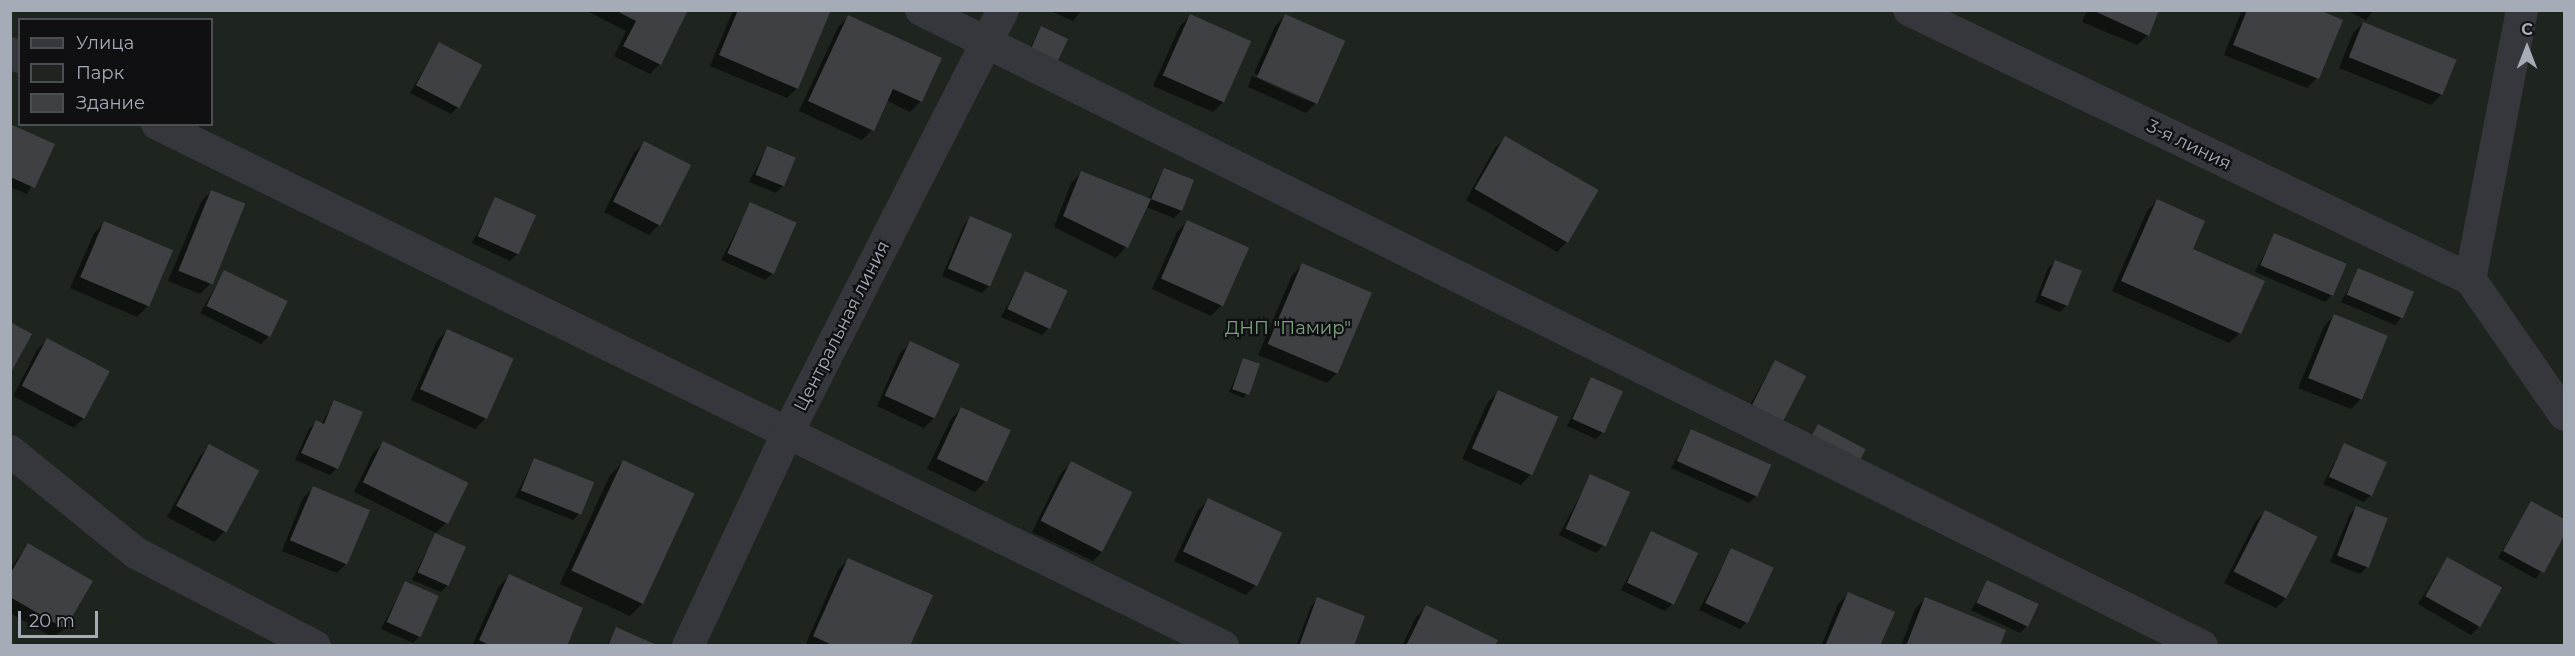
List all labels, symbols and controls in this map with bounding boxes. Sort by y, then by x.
legend [18,18,213,126]
north arrow [2497,18,2557,78]
text: С [2521,20,2533,39]
text: Улица [76,32,134,54]
text: Парк [76,62,124,84]
text: Здание [76,92,145,114]
street label: 3-я линия [2143,115,2235,175]
street label: Центральная линия [790,237,894,415]
park label: ДНП "Памир" [1225,317,1351,339]
scale bar [21,599,100,637]
text: 20 m [29,610,75,632]

